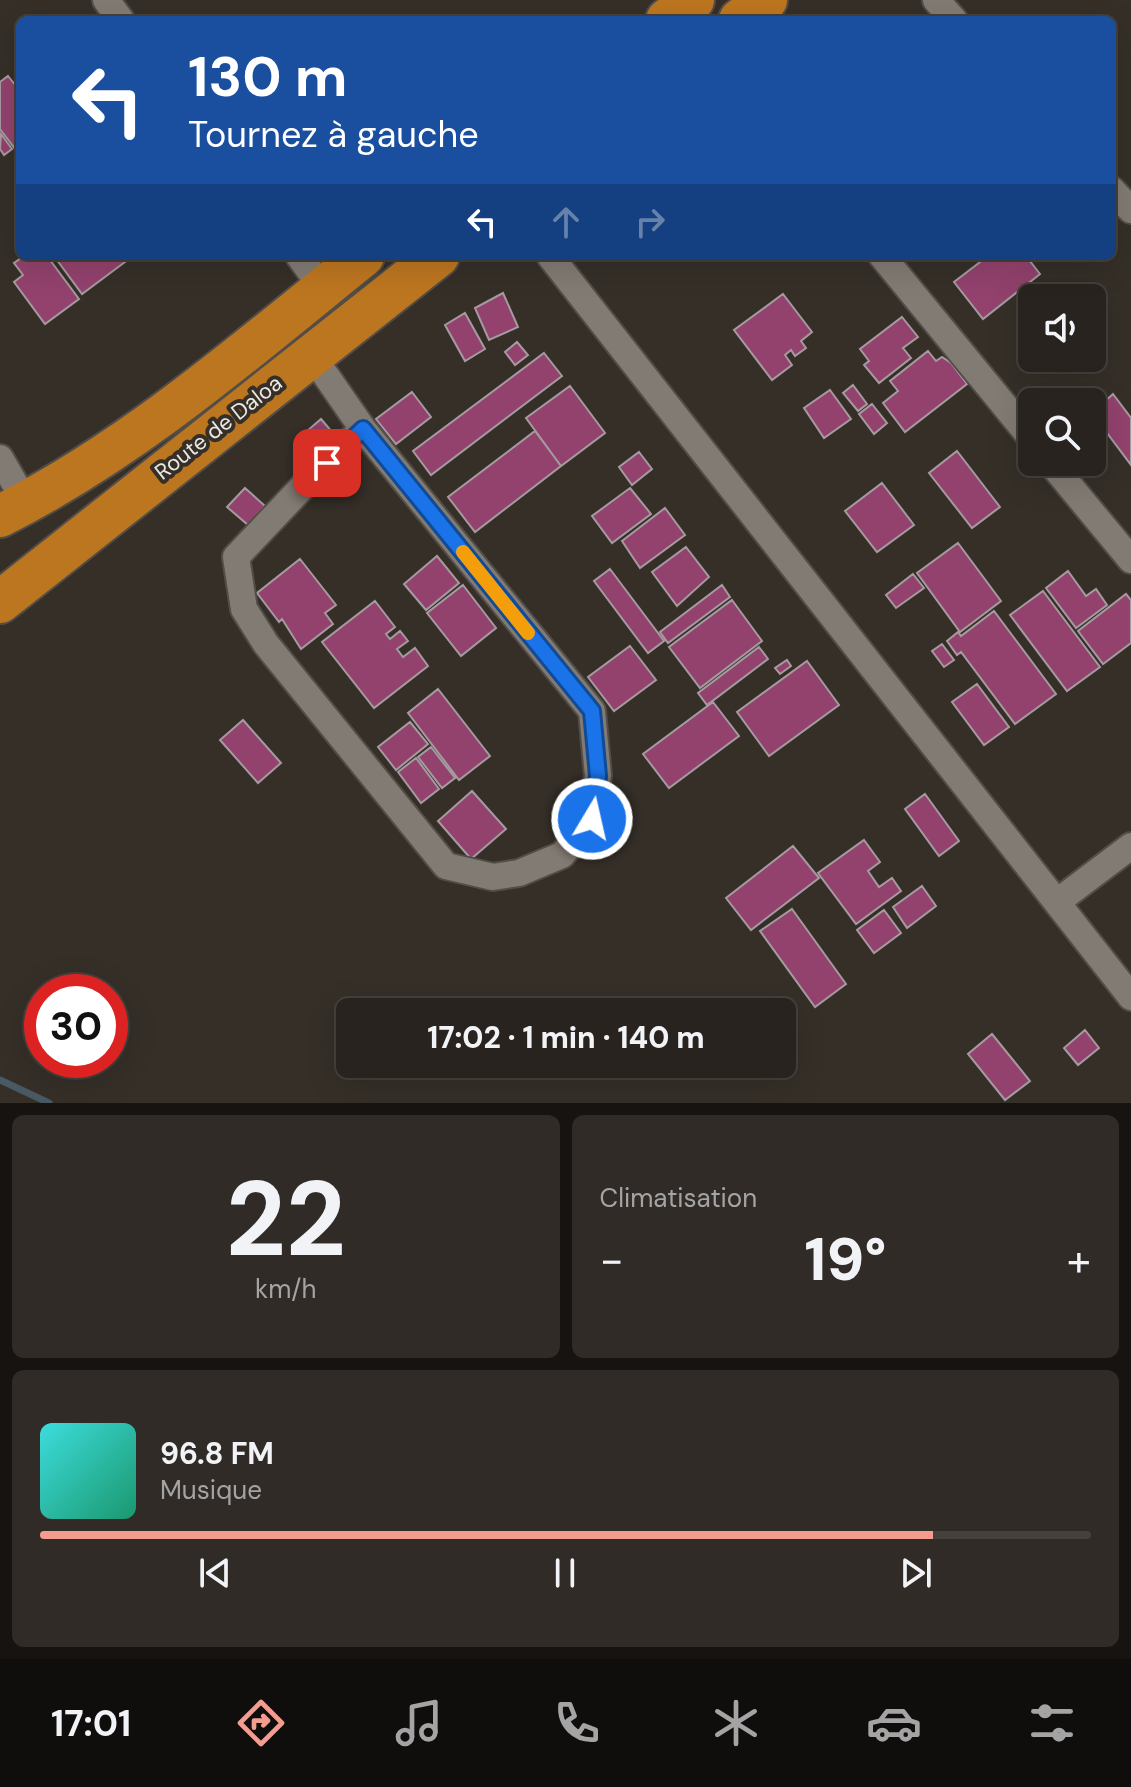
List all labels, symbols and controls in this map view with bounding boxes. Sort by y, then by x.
text: 130 m [188,40,347,113]
icon: left [56,48,160,152]
text: Tournez à gauche [188,111,479,158]
icon: left [460,200,504,244]
icon: ahead [544,200,588,244]
icon: right [628,200,672,244]
map controls [1018,284,1106,476]
button: sound [1018,284,1106,372]
street label: Route de Daloa [149,369,288,486]
button: search [1018,388,1106,476]
pin [293,429,361,497]
icon: arrive [305,441,349,485]
position arrow [550,777,634,861]
speed limit sign: 30 [24,974,128,1078]
text: 17:02 · 1 min · 140 m [427,1018,705,1057]
text: 22 [226,1152,346,1287]
text: Climatisation [600,1181,757,1215]
text: 19° [804,1220,886,1299]
text: − [600,1231,624,1289]
text: + [1067,1231,1091,1289]
text: km/h [255,1272,316,1306]
text: 96.8 FM [160,1434,274,1473]
text: Musique [160,1473,262,1507]
icon: previous [193,1551,237,1595]
icon: pause [543,1551,587,1595]
icon: next [894,1551,938,1595]
icon: directions [233,1695,289,1751]
icon: music [391,1695,447,1751]
icon: phone [549,1695,605,1751]
icon: climate [708,1695,764,1751]
icon: car [866,1695,922,1751]
icon: filters [1024,1695,1080,1751]
text: 17:01 [51,1700,131,1747]

